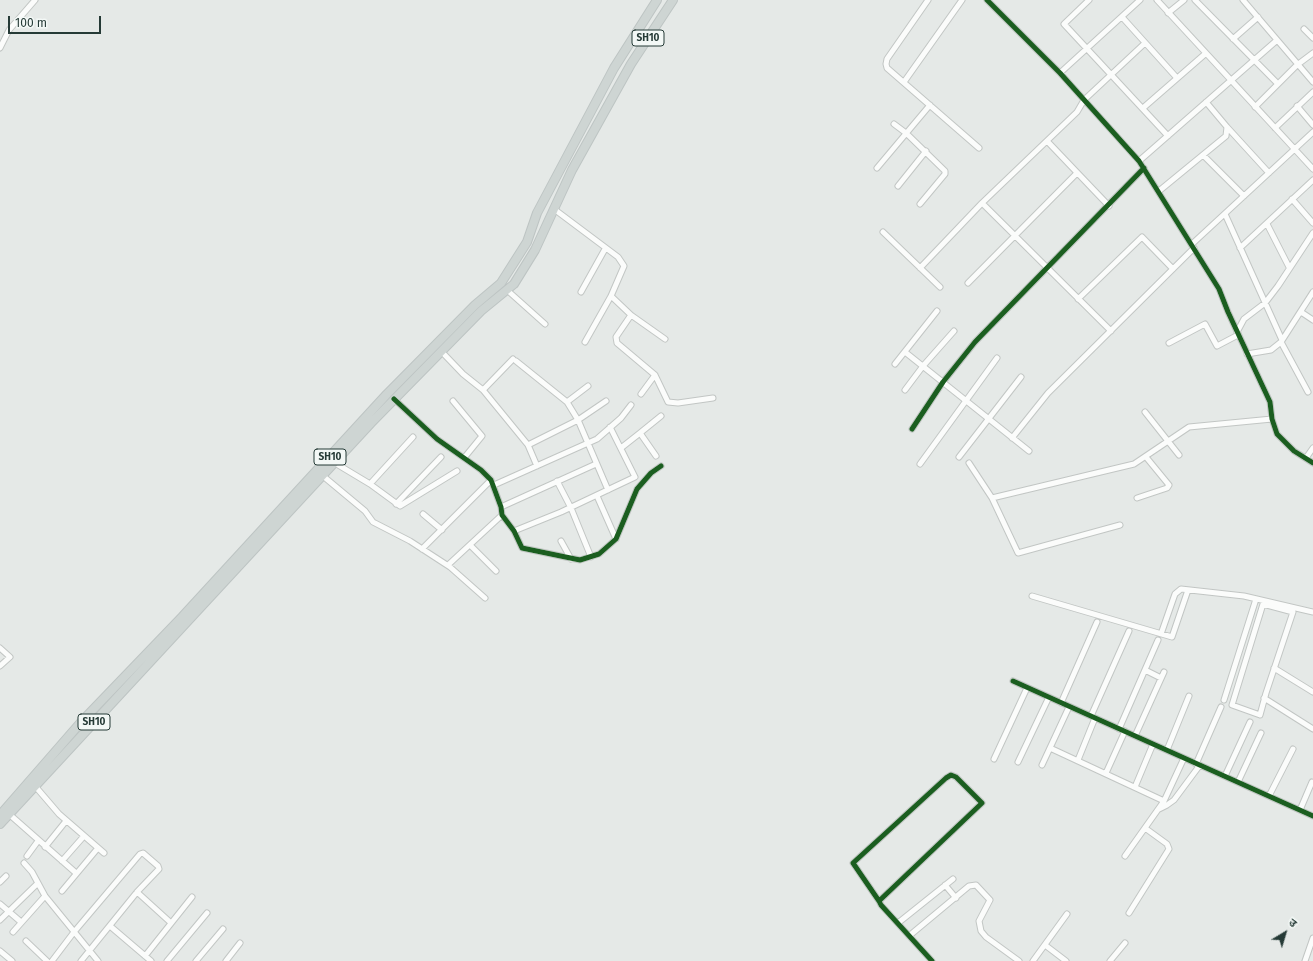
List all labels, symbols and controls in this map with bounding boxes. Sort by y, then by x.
scale bar [10,8,103,34]
text: 100 m [15,16,47,30]
road number: SH10 [632,30,664,46]
road number: SH10 [314,449,346,465]
road number: SH10 [78,714,110,730]
north arrow [1265,913,1305,953]
text: उ [1286,916,1299,930]

